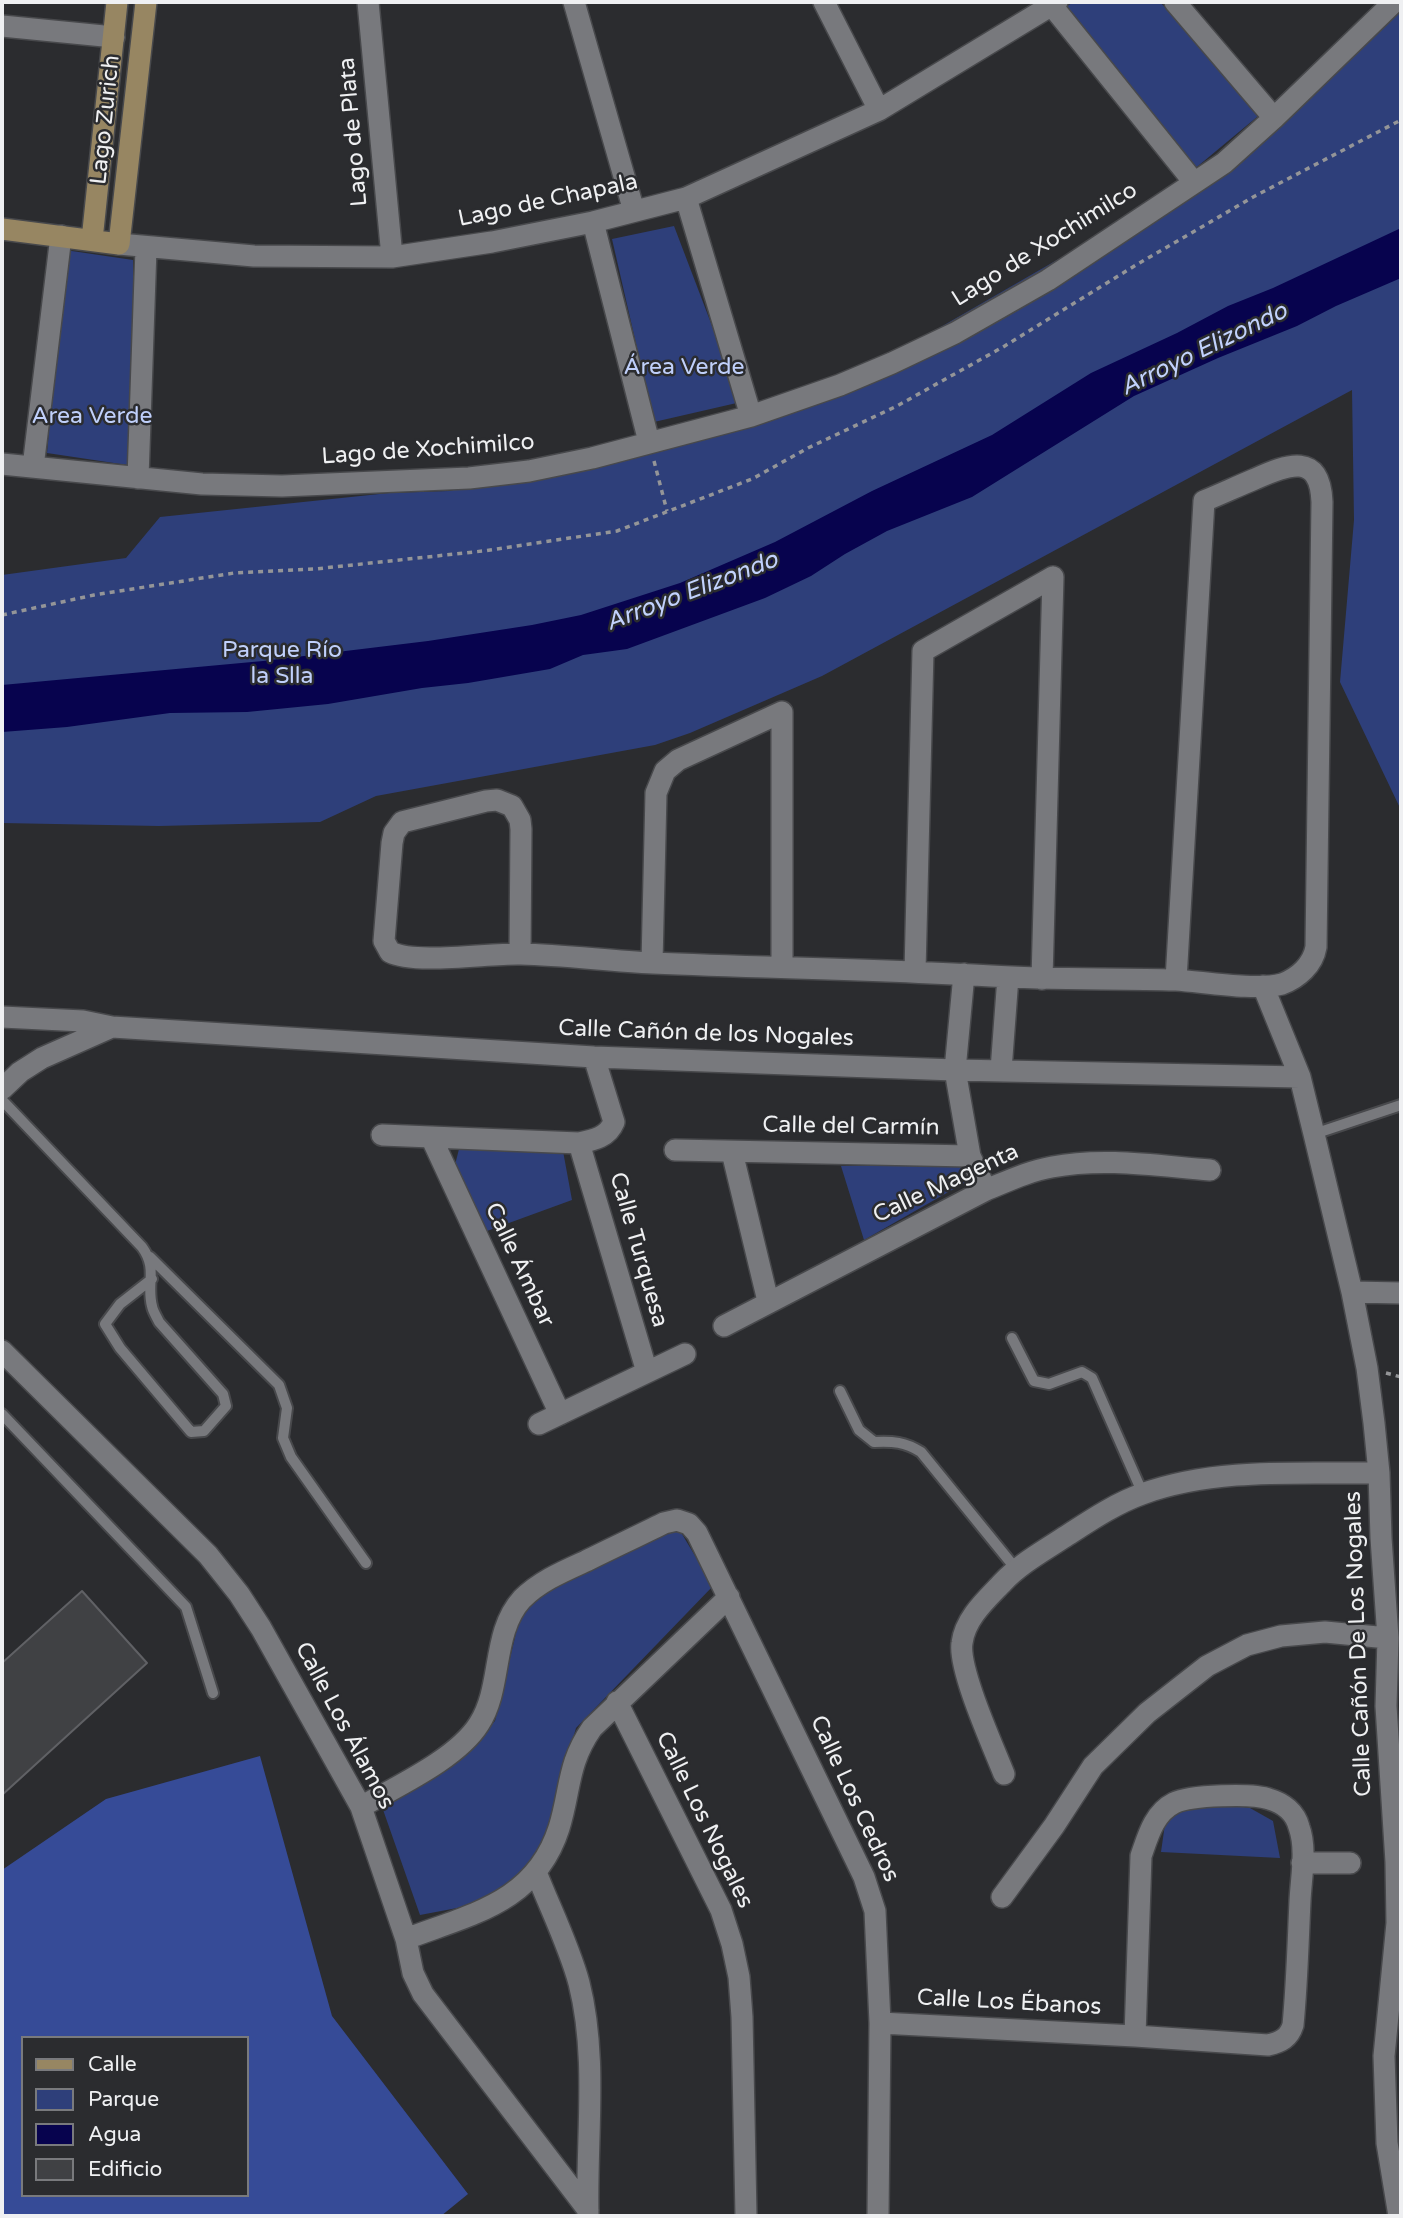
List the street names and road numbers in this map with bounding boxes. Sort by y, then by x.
street label: Lago Zurich [85,54,127,186]
street label: Lago de Plata [334,56,374,208]
street label: Lago de Chapala [456,168,640,234]
street label: Lago de Xochimilco [947,177,1143,313]
street label: Lago de Xochimilco [321,429,535,471]
street label: Calle Cañón de los Nogales [558,1015,854,1053]
street label: Calle del Carmín [762,1112,940,1142]
street label: Calle Magenta [869,1138,1023,1230]
street label: Calle Turquesa [603,1169,673,1331]
street label: Calle Ámbar [478,1199,560,1331]
street label: Calle Cañón De Los Nogales [1340,1491,1378,1797]
street label: Calle Los Álamos [288,1638,400,1814]
street label: Calle Los Cedros [803,1711,905,1887]
street label: Calle Los Nogales [649,1727,759,1913]
street label: Calle Los Ébanos [916,1984,1102,2022]

